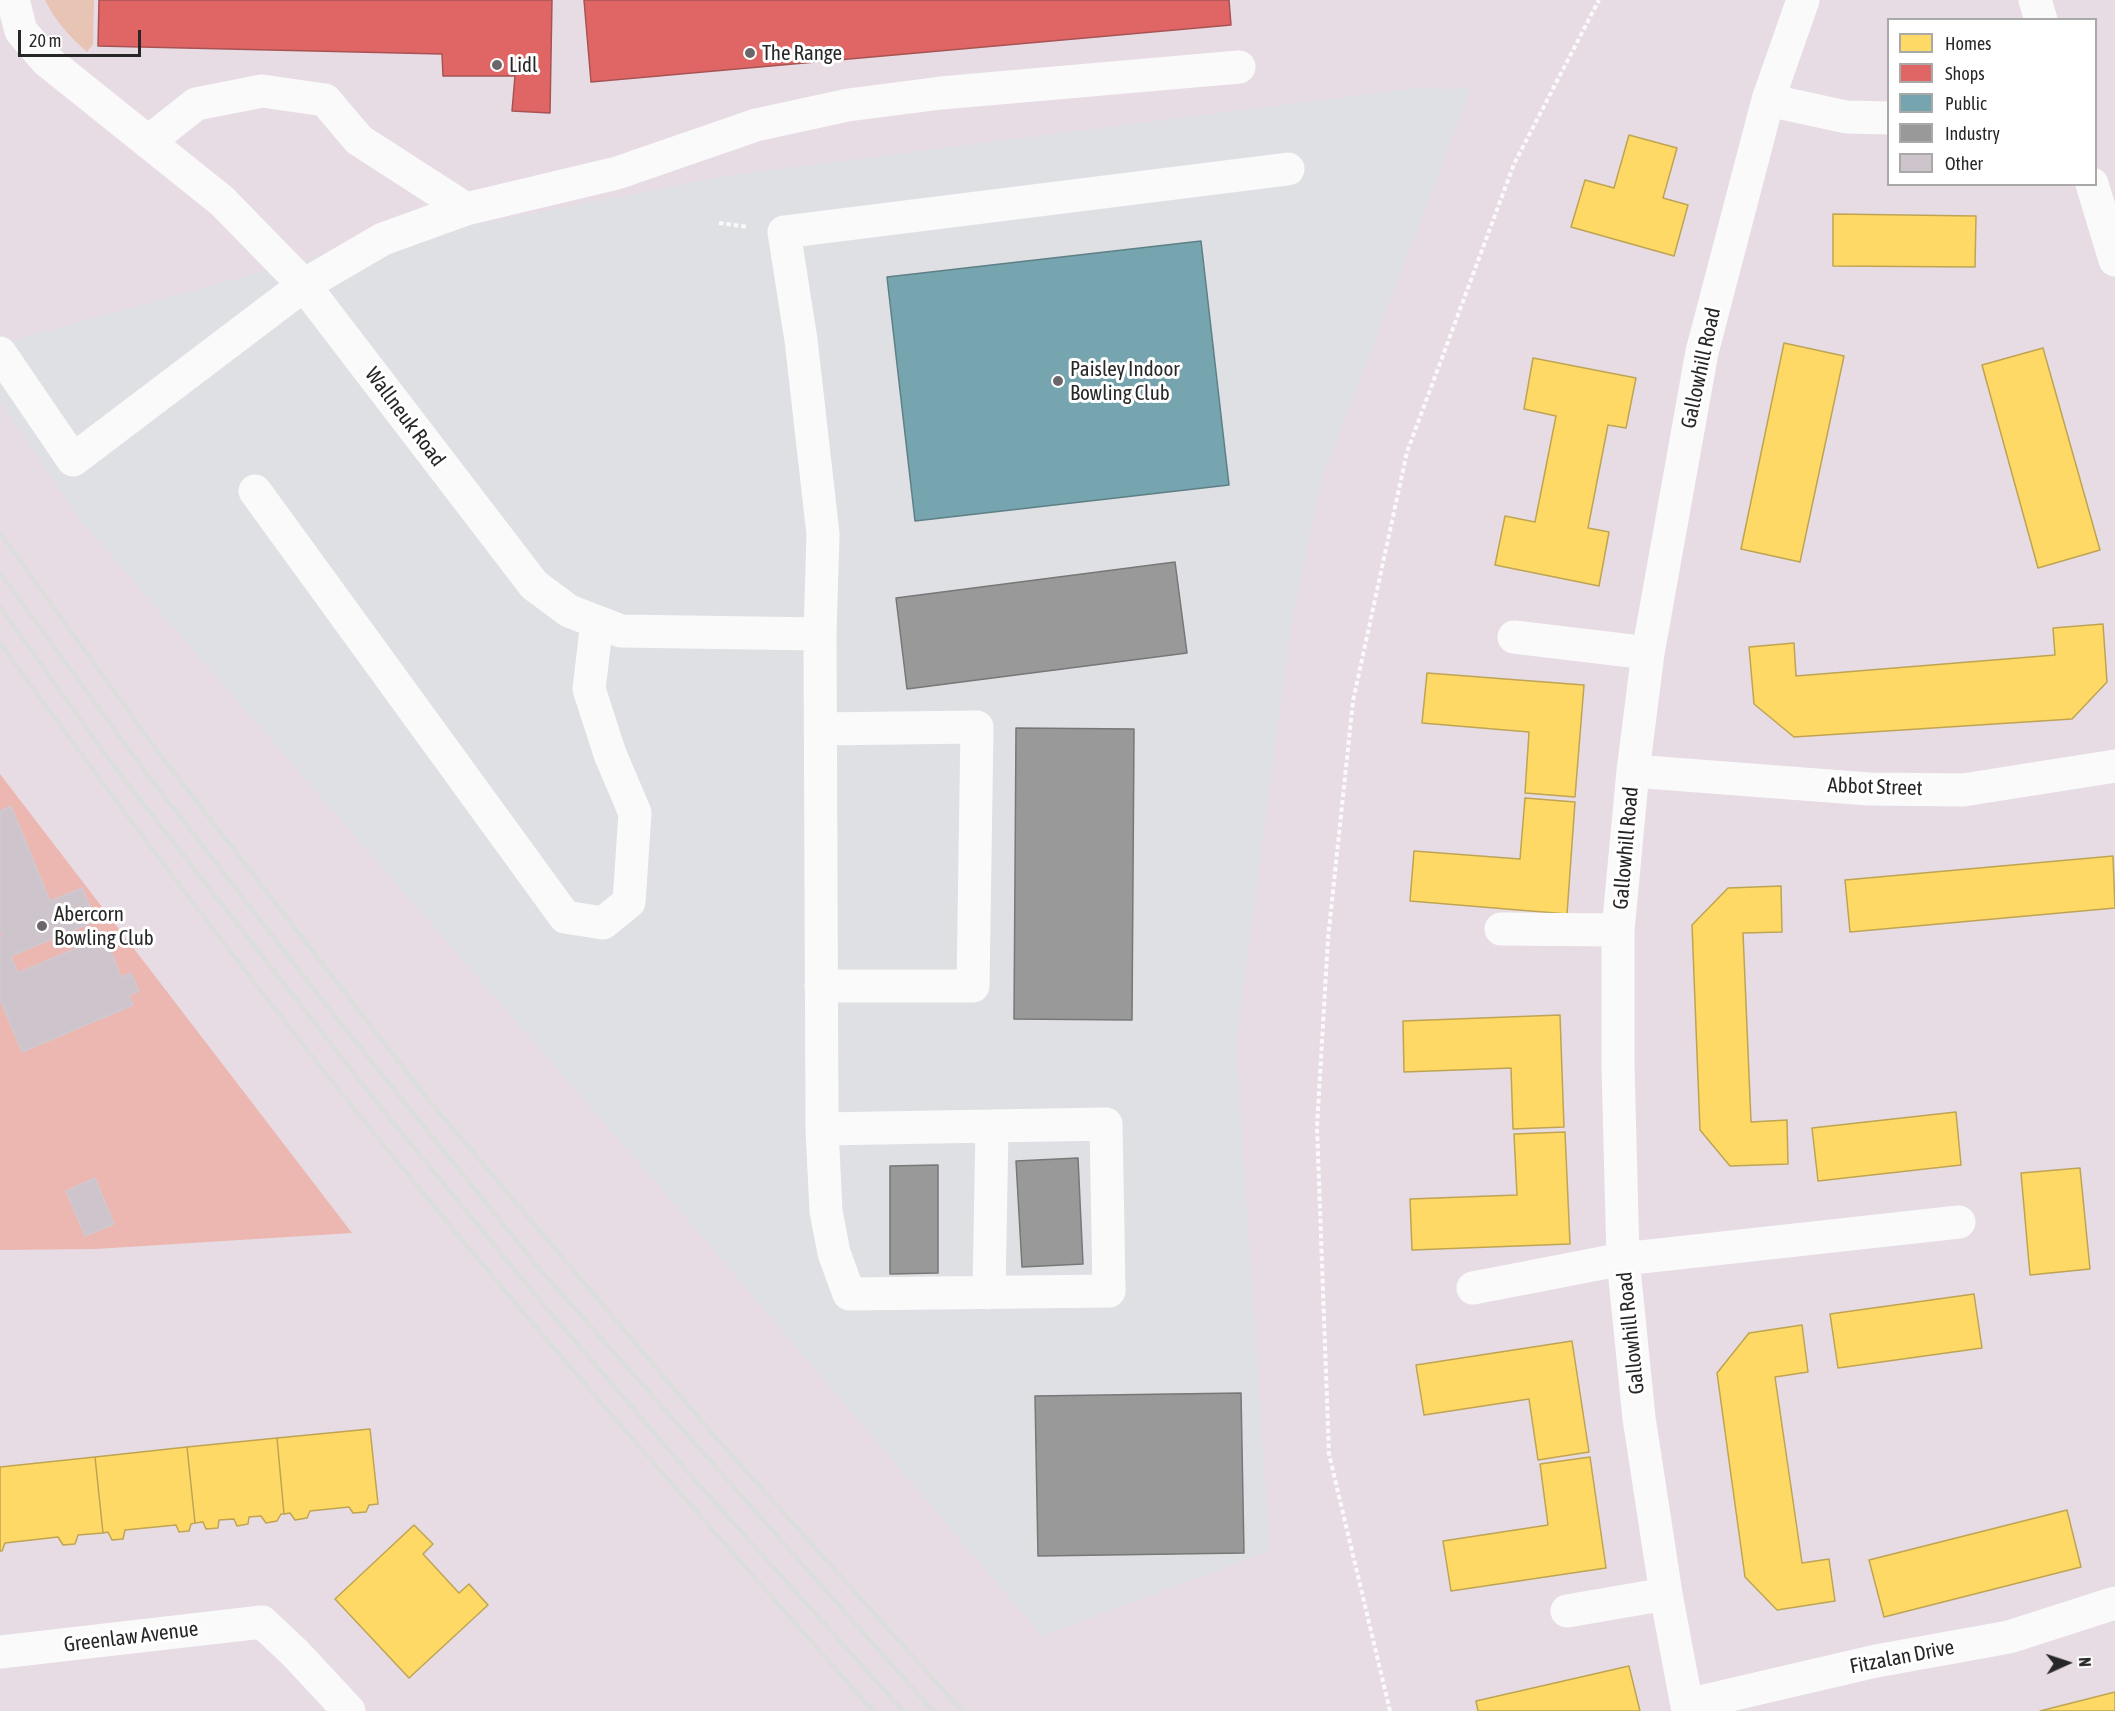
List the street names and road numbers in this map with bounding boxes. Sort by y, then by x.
street label: Gallowhill Road [1676,305,1726,431]
street label: Wallneuk Road [360,362,450,472]
street label: Abbot Street [1827,773,1923,801]
street label: Gallowhill Road [1608,786,1644,910]
street label: Gallowhill Road [1612,1270,1650,1396]
street label: Greenlaw Avenue [62,1616,200,1658]
street label: Fitzalan Drive [1848,1635,1956,1679]

